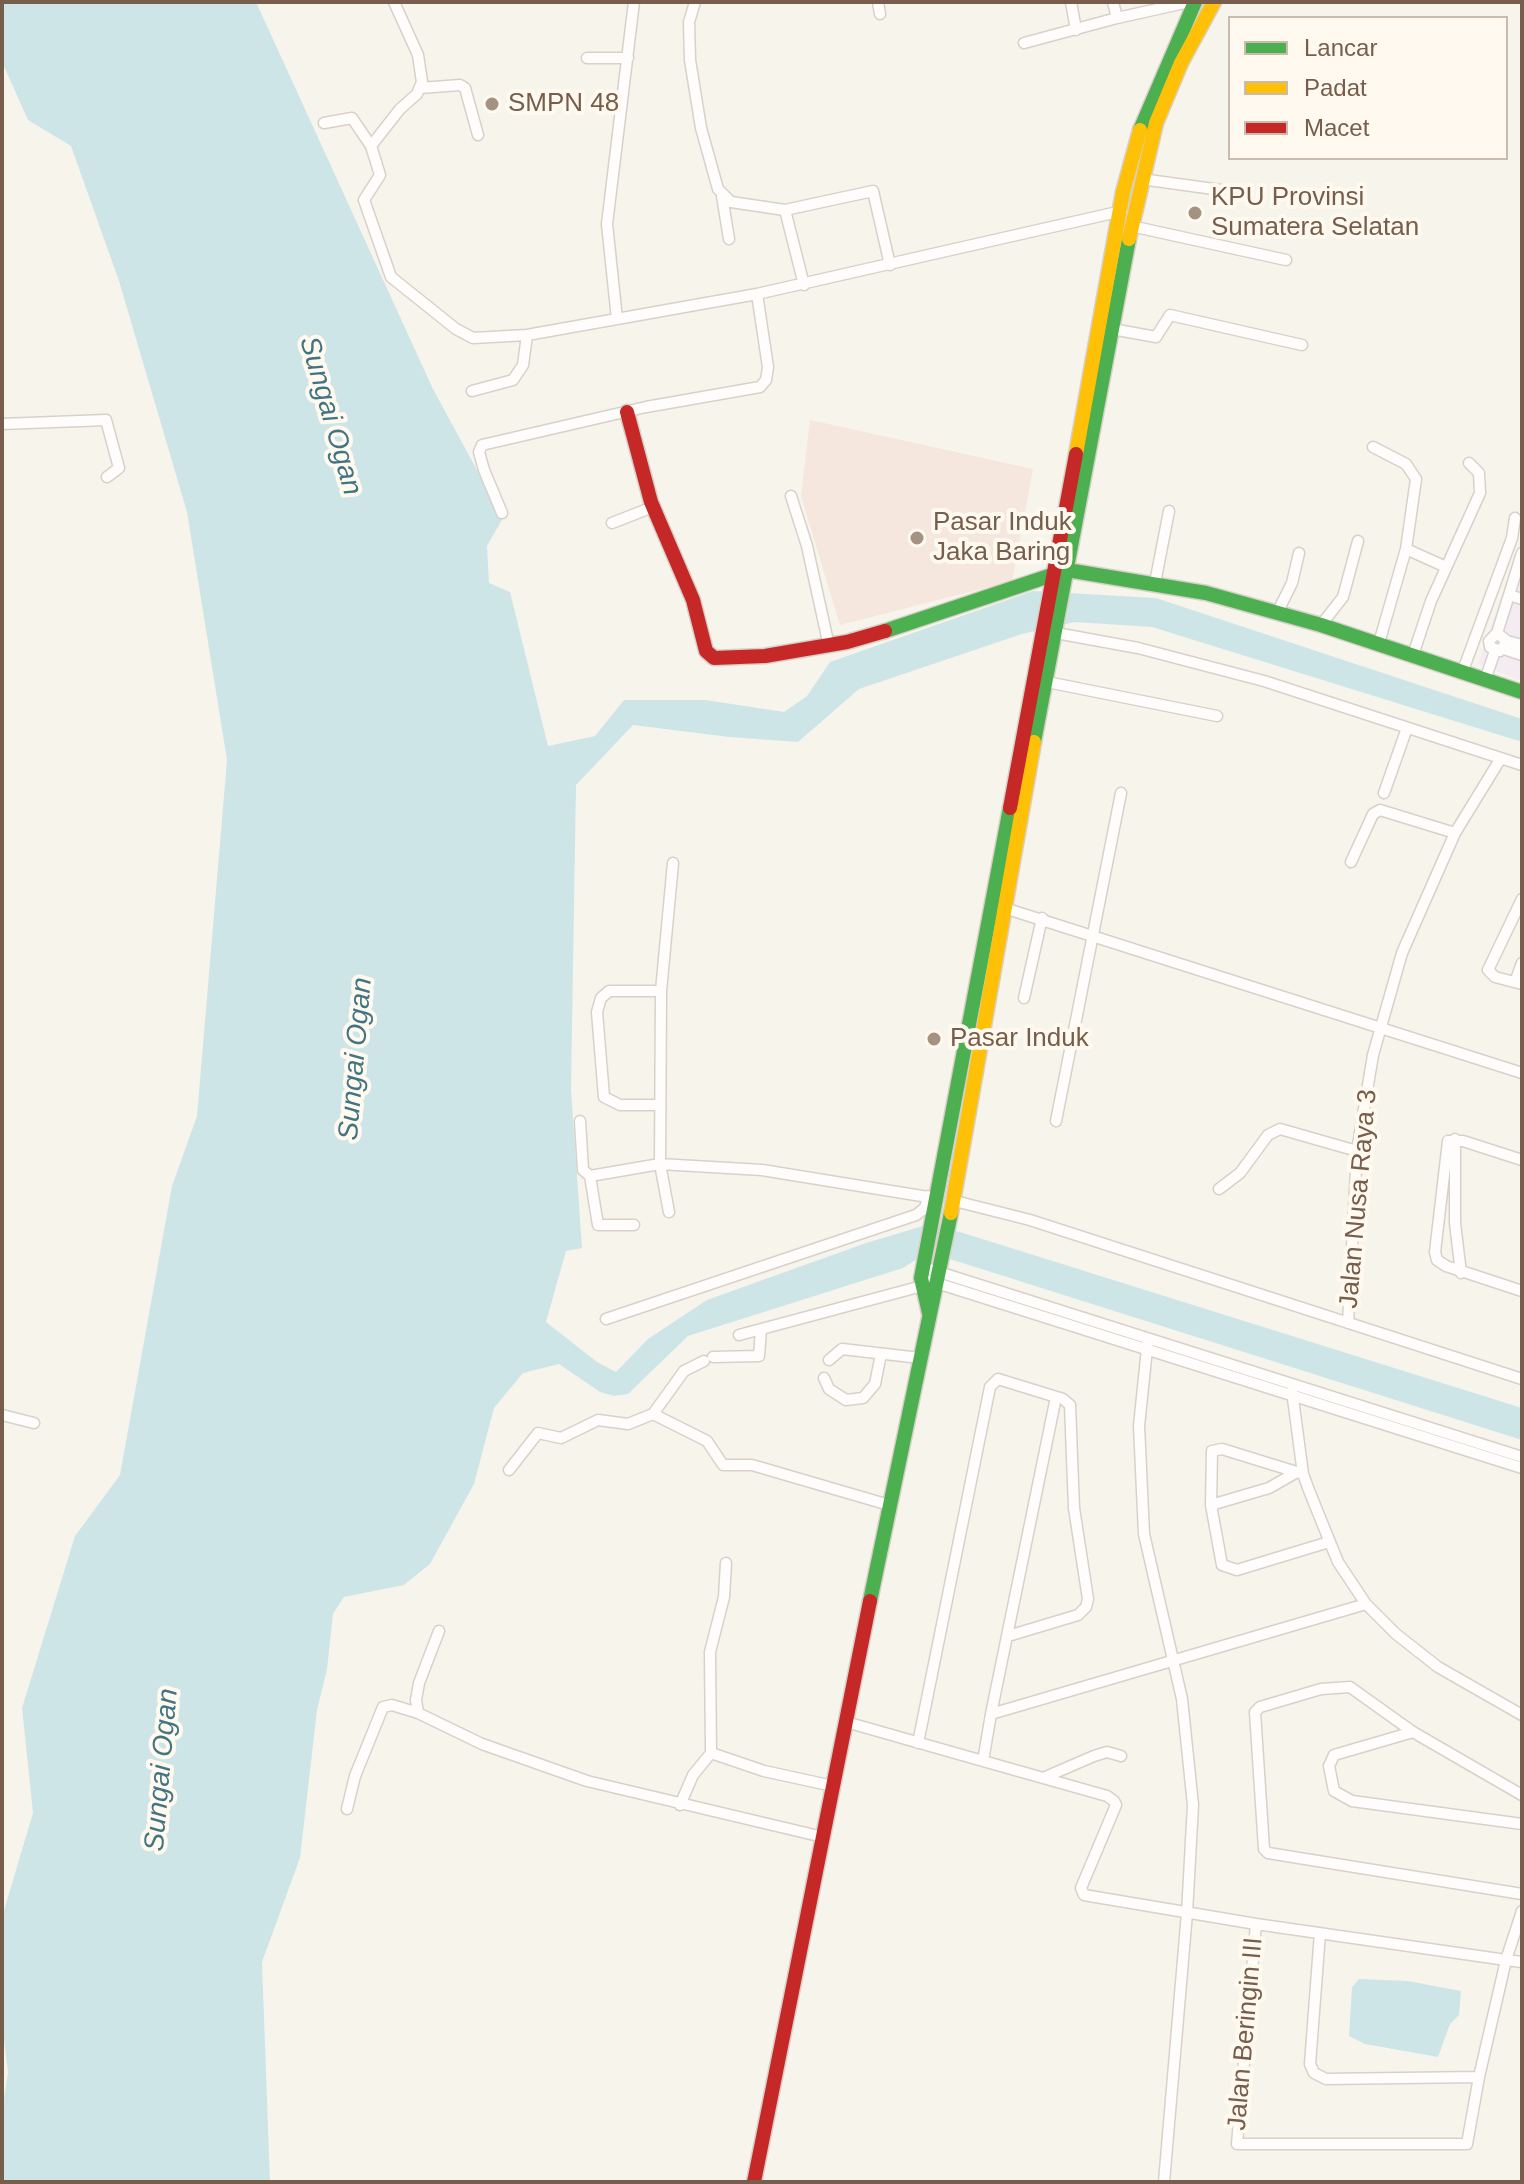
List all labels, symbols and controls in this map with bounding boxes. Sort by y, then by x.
legend [1228,16,1508,160]
text: Lancar [1304,34,1377,61]
text: Padat [1304,74,1367,101]
place label: SMPN 48 [508,88,619,120]
marker: SMPN 48 [483,95,501,113]
text: Macet [1304,114,1369,141]
place label: KPU Provinsi Sumatera Selatan [1211,182,1419,244]
marker: KPU Provinsi Sumatera Selatan [1186,204,1204,222]
water label: Sungai Ogan [291,333,369,499]
place label: Pasar Induk Jaka Baring [933,507,1072,568]
marker: Pasar Induk Jaka Baring [908,529,926,547]
water label: Sungai Ogan [332,976,380,1142]
place label: Pasar Induk [950,1023,1089,1055]
marker: Pasar Induk [925,1030,943,1048]
street label: Jalan Nusa Raya 3 [1334,1088,1384,1310]
water label: Sungai Ogan [138,1687,186,1853]
street label: Jalan Beringin III [1222,1936,1270,2132]

